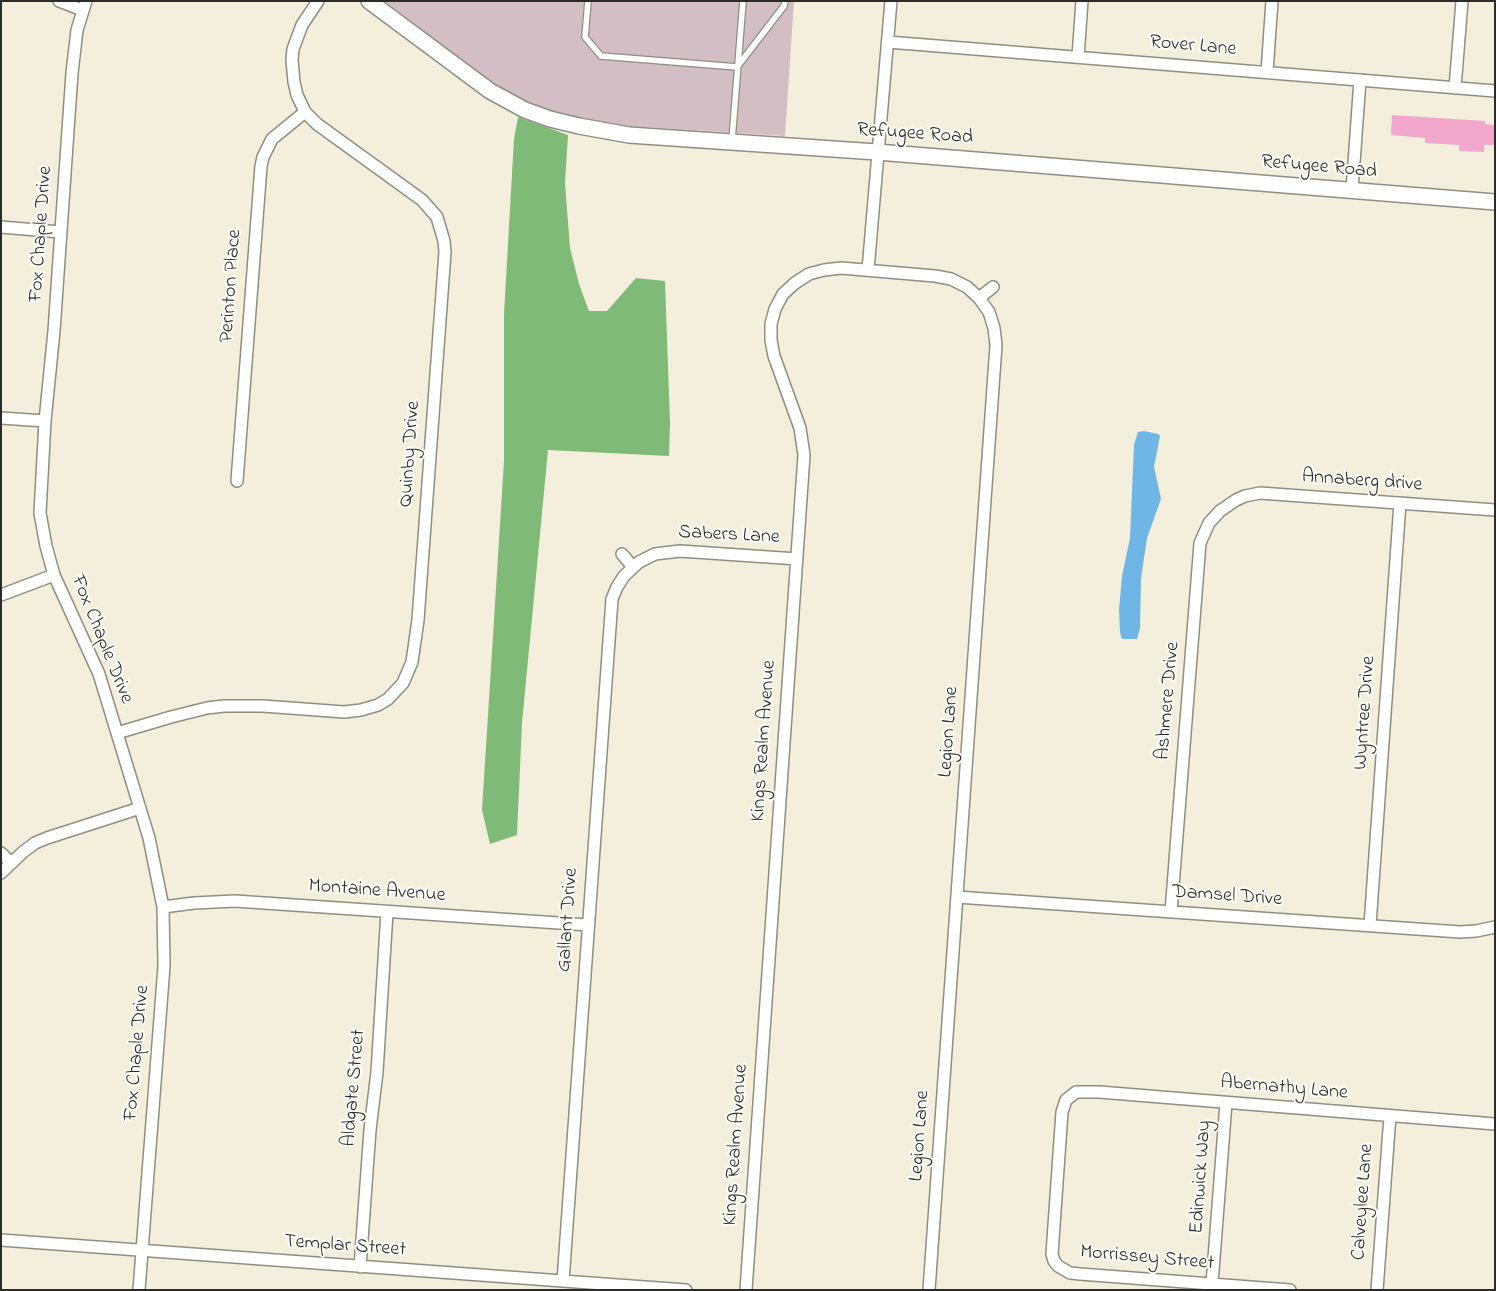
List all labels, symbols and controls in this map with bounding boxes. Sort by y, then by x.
street label: Rover Lane [1149,31,1237,63]
street label: Refugee Road [856,119,974,151]
street label: Refugee Road [1260,151,1378,185]
street label: Fox Chaple Drive [25,165,59,303]
street label: Perinton Place [216,229,248,343]
street label: Quinby Drive [395,400,427,508]
street label: Annaberg drive [1301,466,1423,498]
street label: Sabers Lane [678,521,780,551]
street label: Fox Chaple Drive [64,572,138,708]
street label: Ashmere Drive [1152,641,1186,761]
street label: Wyntree Drive [1350,655,1382,771]
street label: Kings Realm Avenue [747,659,783,823]
street label: Legion Lane [935,686,965,778]
street label: Gallant Drive [553,867,585,973]
street label: Montaine Avenue [308,875,446,909]
street label: Damsel Drive [1171,881,1283,913]
street label: Fox Chaple Drive [120,984,156,1122]
street label: Aldgate Street [338,1028,372,1148]
street label: Kings Realm Avenue [719,1063,755,1227]
street label: Abernathy Lane [1219,1071,1349,1107]
street label: Legion Lane [906,1090,936,1182]
street label: Edinwick Way [1186,1120,1218,1234]
street label: Calveylee Lane [1348,1143,1380,1261]
street label: Templar Street [283,1231,407,1263]
street label: Morrissey Street [1079,1241,1215,1277]

